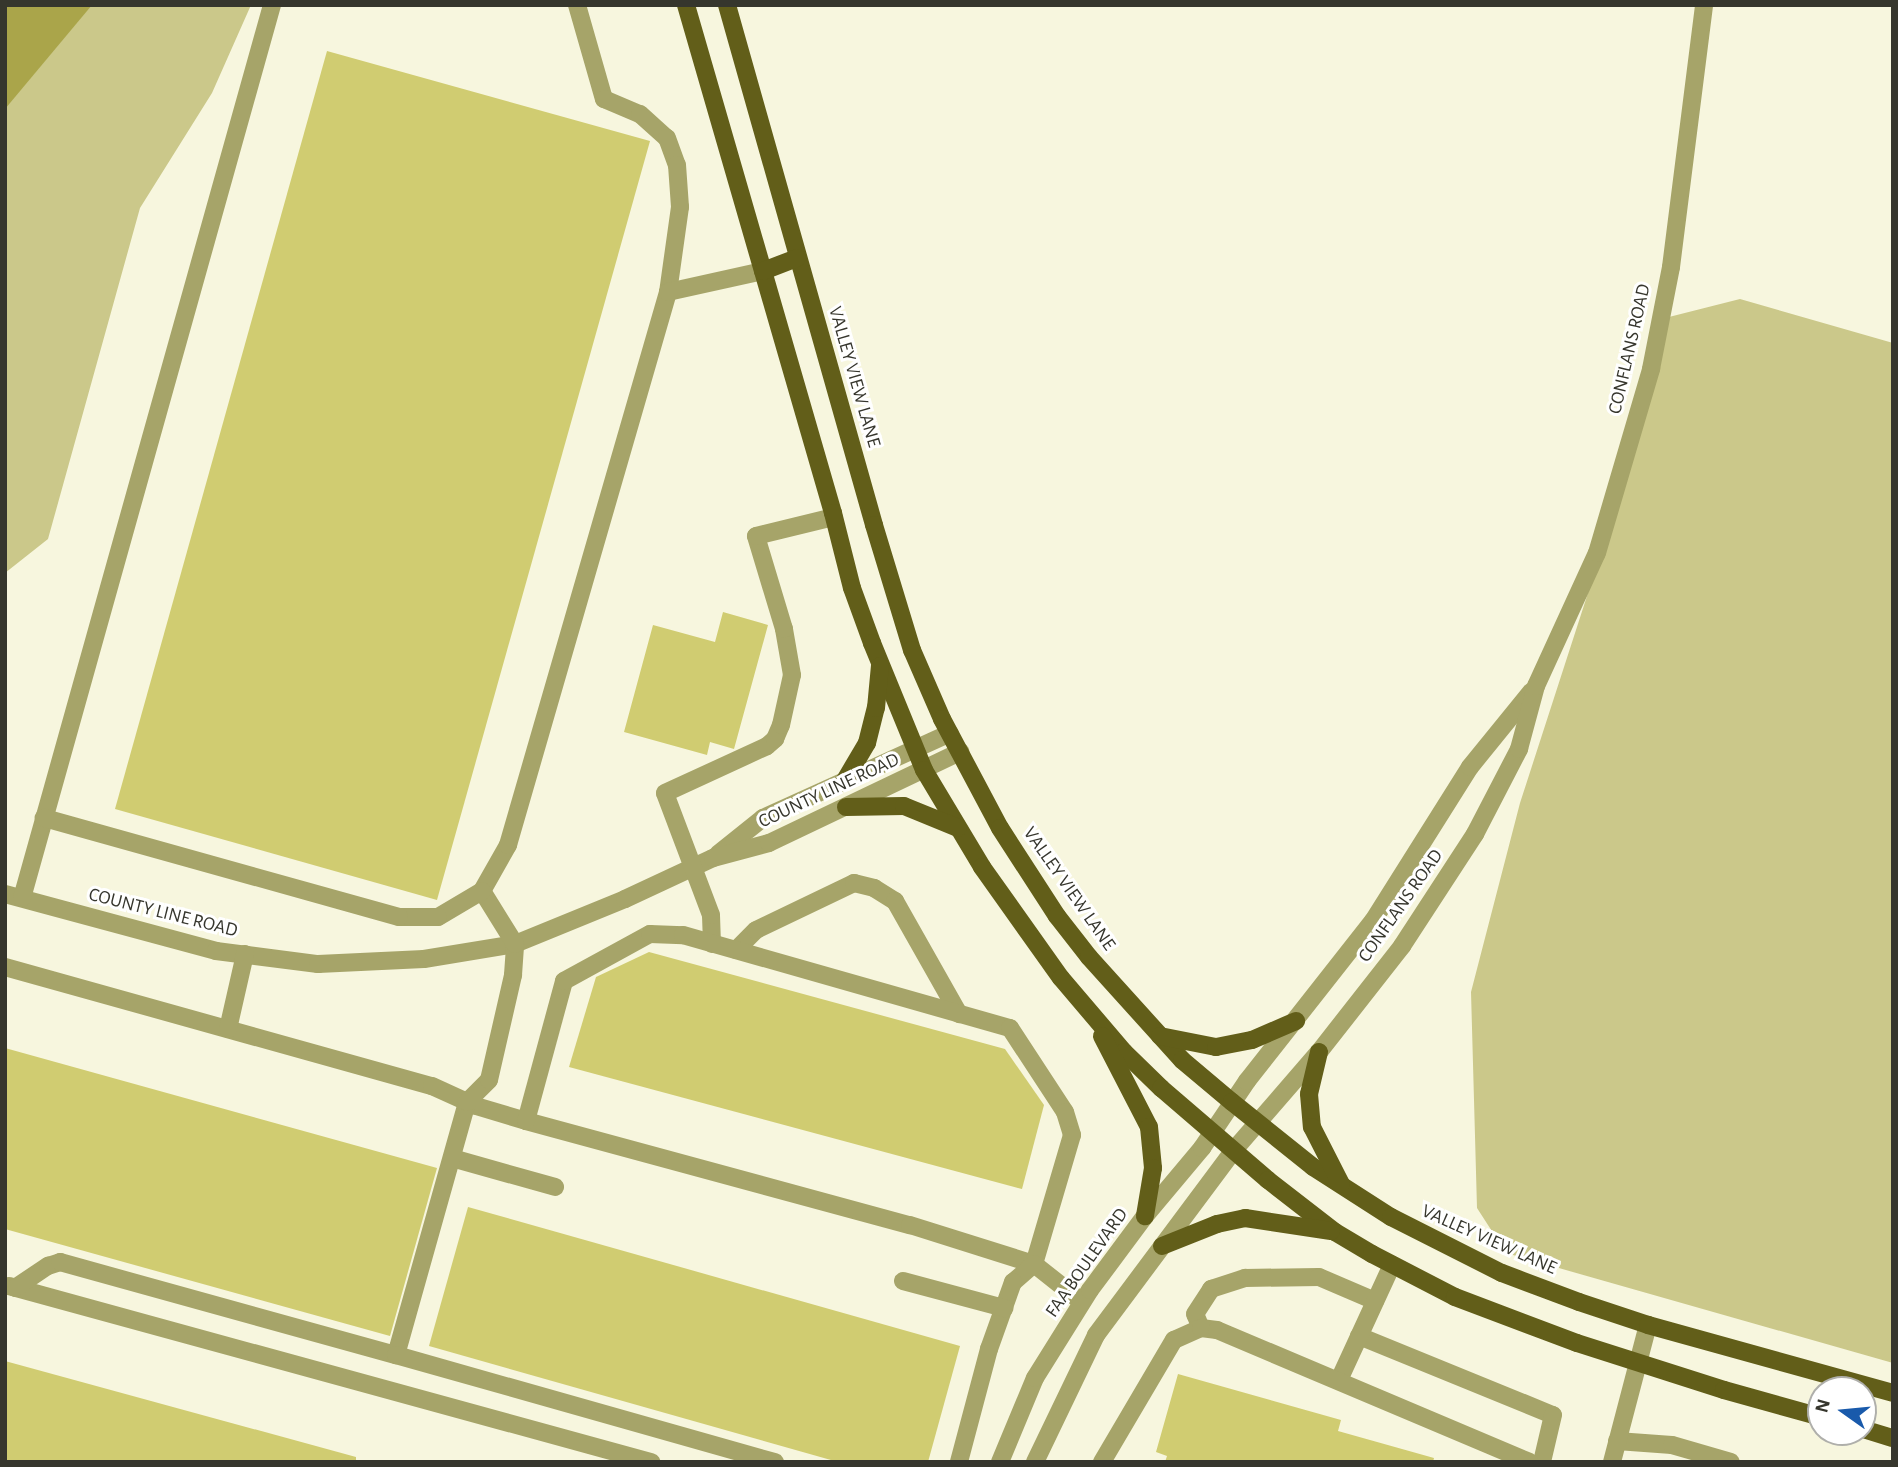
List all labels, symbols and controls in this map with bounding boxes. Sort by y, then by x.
street label: CONFLANS ROAD [1604,282,1656,416]
street label: VALLEY VIEW LANE [823,304,885,450]
street label: COUNTY LINE ROAD [755,748,903,834]
street label: VALLEY VIEW LANE [1018,823,1120,955]
street label: CONFLANS ROAD [1354,845,1448,967]
street label: COUNTY LINE ROAD [86,883,240,943]
street label: VALLEY VIEW LANE [1418,1200,1560,1280]
street label: FAA BOULEVARD [1041,1204,1133,1322]
north arrow [1807,1376,1877,1446]
text: N [1812,1397,1834,1415]

